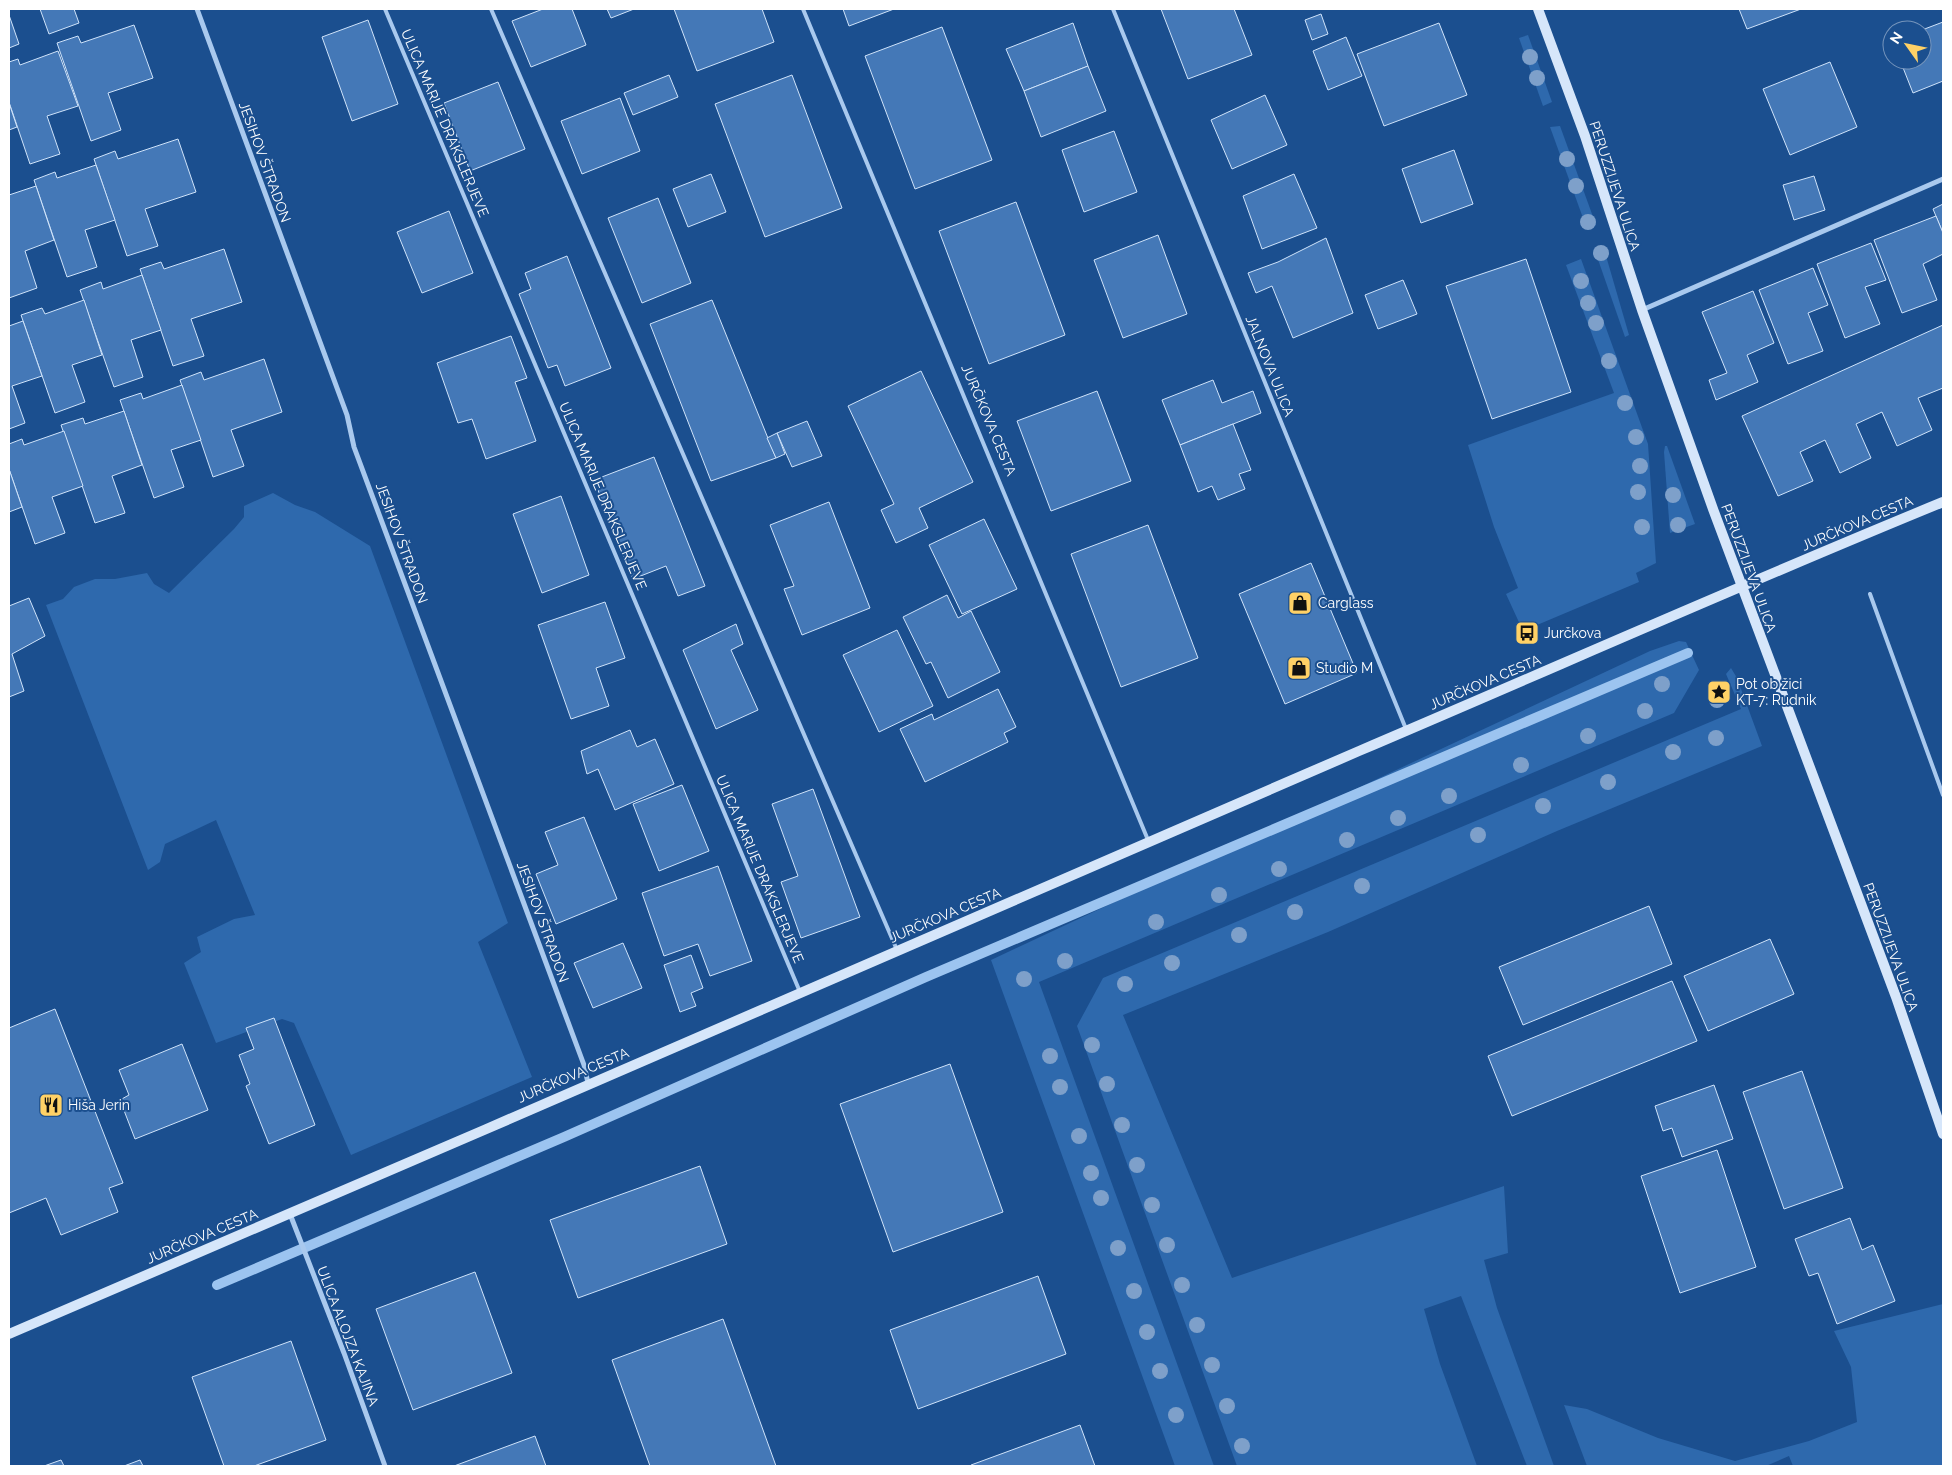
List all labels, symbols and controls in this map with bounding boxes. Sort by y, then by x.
north arrow [1882,20,1932,70]
street label: ULICA MARIJE DRAKSLERJEVE [398,27,492,219]
text: N [1886,29,1906,47]
street label: JESIHOV ŠTRADON [236,99,296,224]
street label: PERUZZIJEVA ULICA [1586,119,1644,254]
street label: JALNOVA ULICA [1242,313,1298,419]
street label: JURČKOVA CESTA [958,361,1022,479]
street label: ULICA MARIJE DRAKSLERJEVE [556,400,650,592]
street label: JESIHOV ŠTRADON [373,480,433,605]
street label: JURČKOVA CESTA [1798,490,1916,554]
street label: PERUZZIJEVA ULICA [1718,502,1780,635]
shop icon: Carglass [1287,590,1313,616]
place label: Carglass [1318,595,1374,611]
bus stop icon: Jurčkova [1514,620,1540,646]
place label: Jurčkova [1544,625,1601,641]
street label: JURČKOVA CESTA [1426,649,1544,713]
shop icon: Studio M [1286,655,1312,681]
place label: Studio M [1316,660,1373,676]
place label: Pot ob žici KT-7: Rudnik [1736,676,1817,708]
place icon: Pot ob žici KT-7: Rudnik [1706,679,1732,705]
street label: ULICA MARIJE DRAKSLERJEVE [713,773,807,965]
street label: JESIHOV ŠTRADON [514,859,574,984]
street label: PERUZZIJEVA ULICA [1860,881,1922,1014]
street label: JURČKOVA CESTA [886,882,1004,946]
street label: JURČKOVA CESTA [514,1042,632,1106]
restaurant icon: Hiša Jerin [38,1092,64,1118]
place label: Hiša Jerin [68,1097,130,1113]
street label: JURČKOVA CESTA [143,1203,261,1267]
street label: ULICA ALOJZA KAJINA [314,1264,382,1409]

